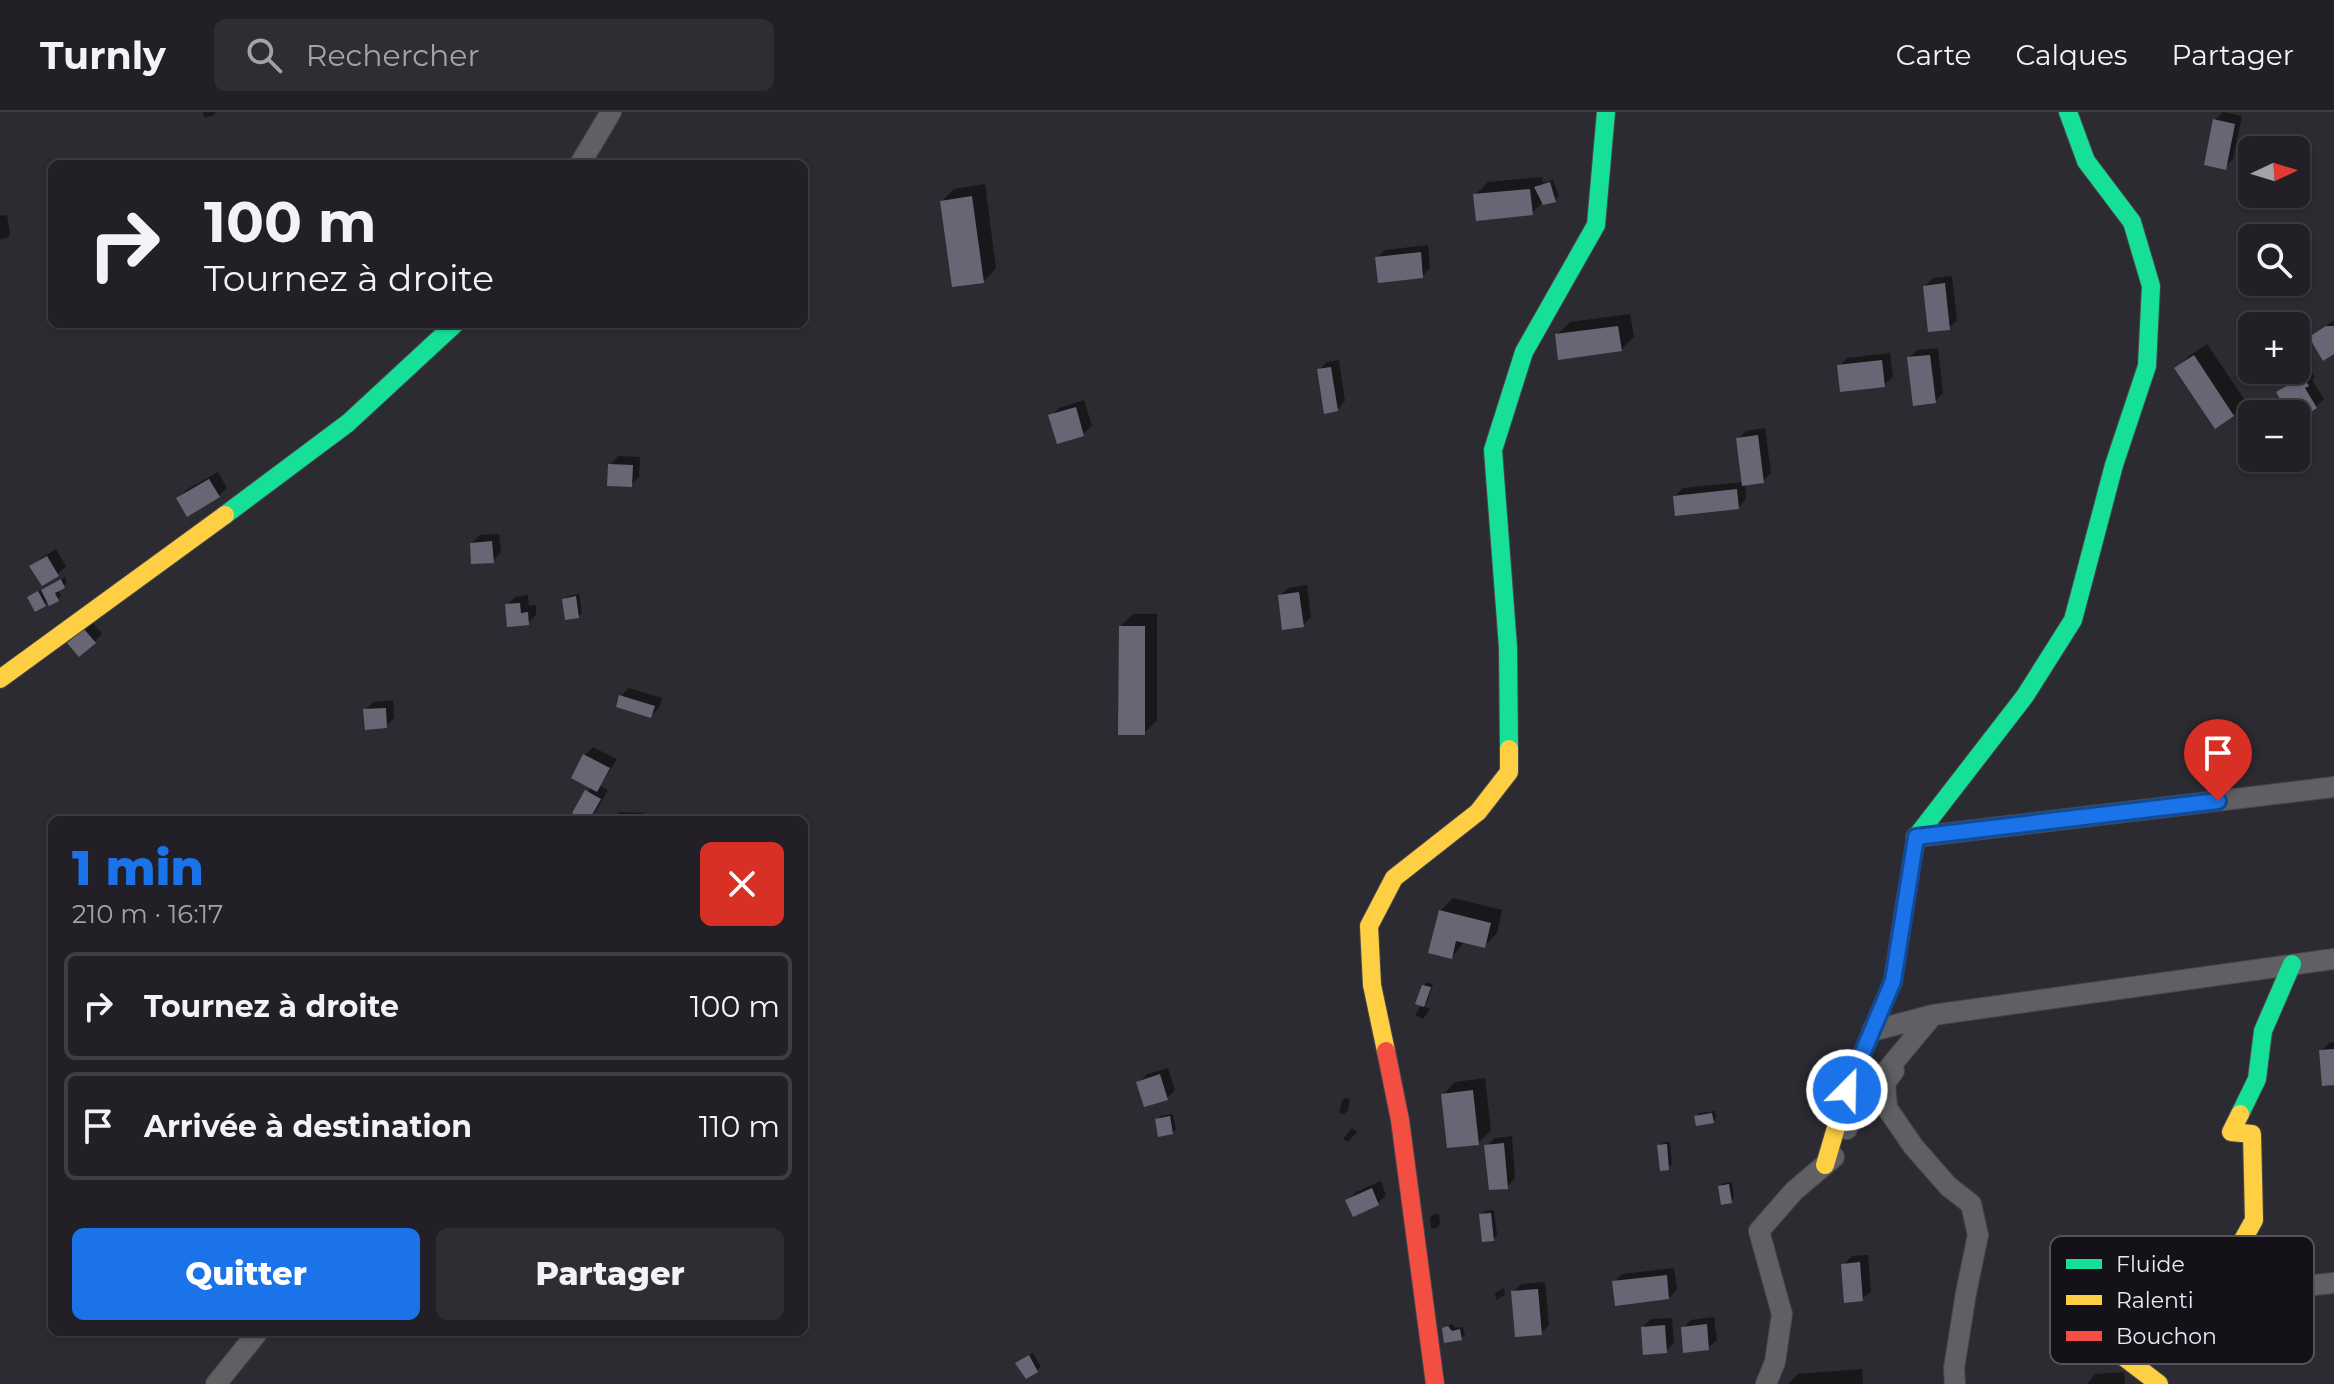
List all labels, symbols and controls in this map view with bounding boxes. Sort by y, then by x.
search box [214,19,774,91]
text: Turnly [40,32,166,79]
icon: search [242,33,286,77]
text: Rechercher [306,37,479,74]
text: Carte [1896,38,1971,72]
text: Calques [2015,38,2127,72]
text: Partager [2171,38,2294,72]
north arrow [2238,136,2310,208]
map controls [2238,136,2310,472]
text: 100 m [204,188,377,256]
icon: right [72,192,176,296]
button: search [2238,224,2310,296]
text: Tournez à droite [204,256,494,300]
button: + [2238,312,2310,384]
button: − [2238,400,2310,472]
pin [2184,719,2252,801]
icon: arrive [2196,731,2240,775]
text: 1 min [72,839,204,897]
button: close [700,842,784,926]
text: 210 m · 16:17 [72,898,223,930]
icon: right [76,984,120,1028]
text: Tournez à droite [144,988,399,1025]
text: 100 m [690,988,780,1025]
position arrow [1805,1048,1889,1132]
icon: arrive [76,1104,120,1148]
text: Arrivée à destination [144,1108,472,1145]
text: 110 m [699,1108,780,1145]
button: Quitter [72,1228,420,1320]
button: Partager [436,1228,784,1320]
legend [2050,1236,2314,1364]
text: Fluide [2116,1251,2185,1278]
text: Ralenti [2116,1287,2194,1314]
text: Bouchon [2116,1323,2217,1350]

